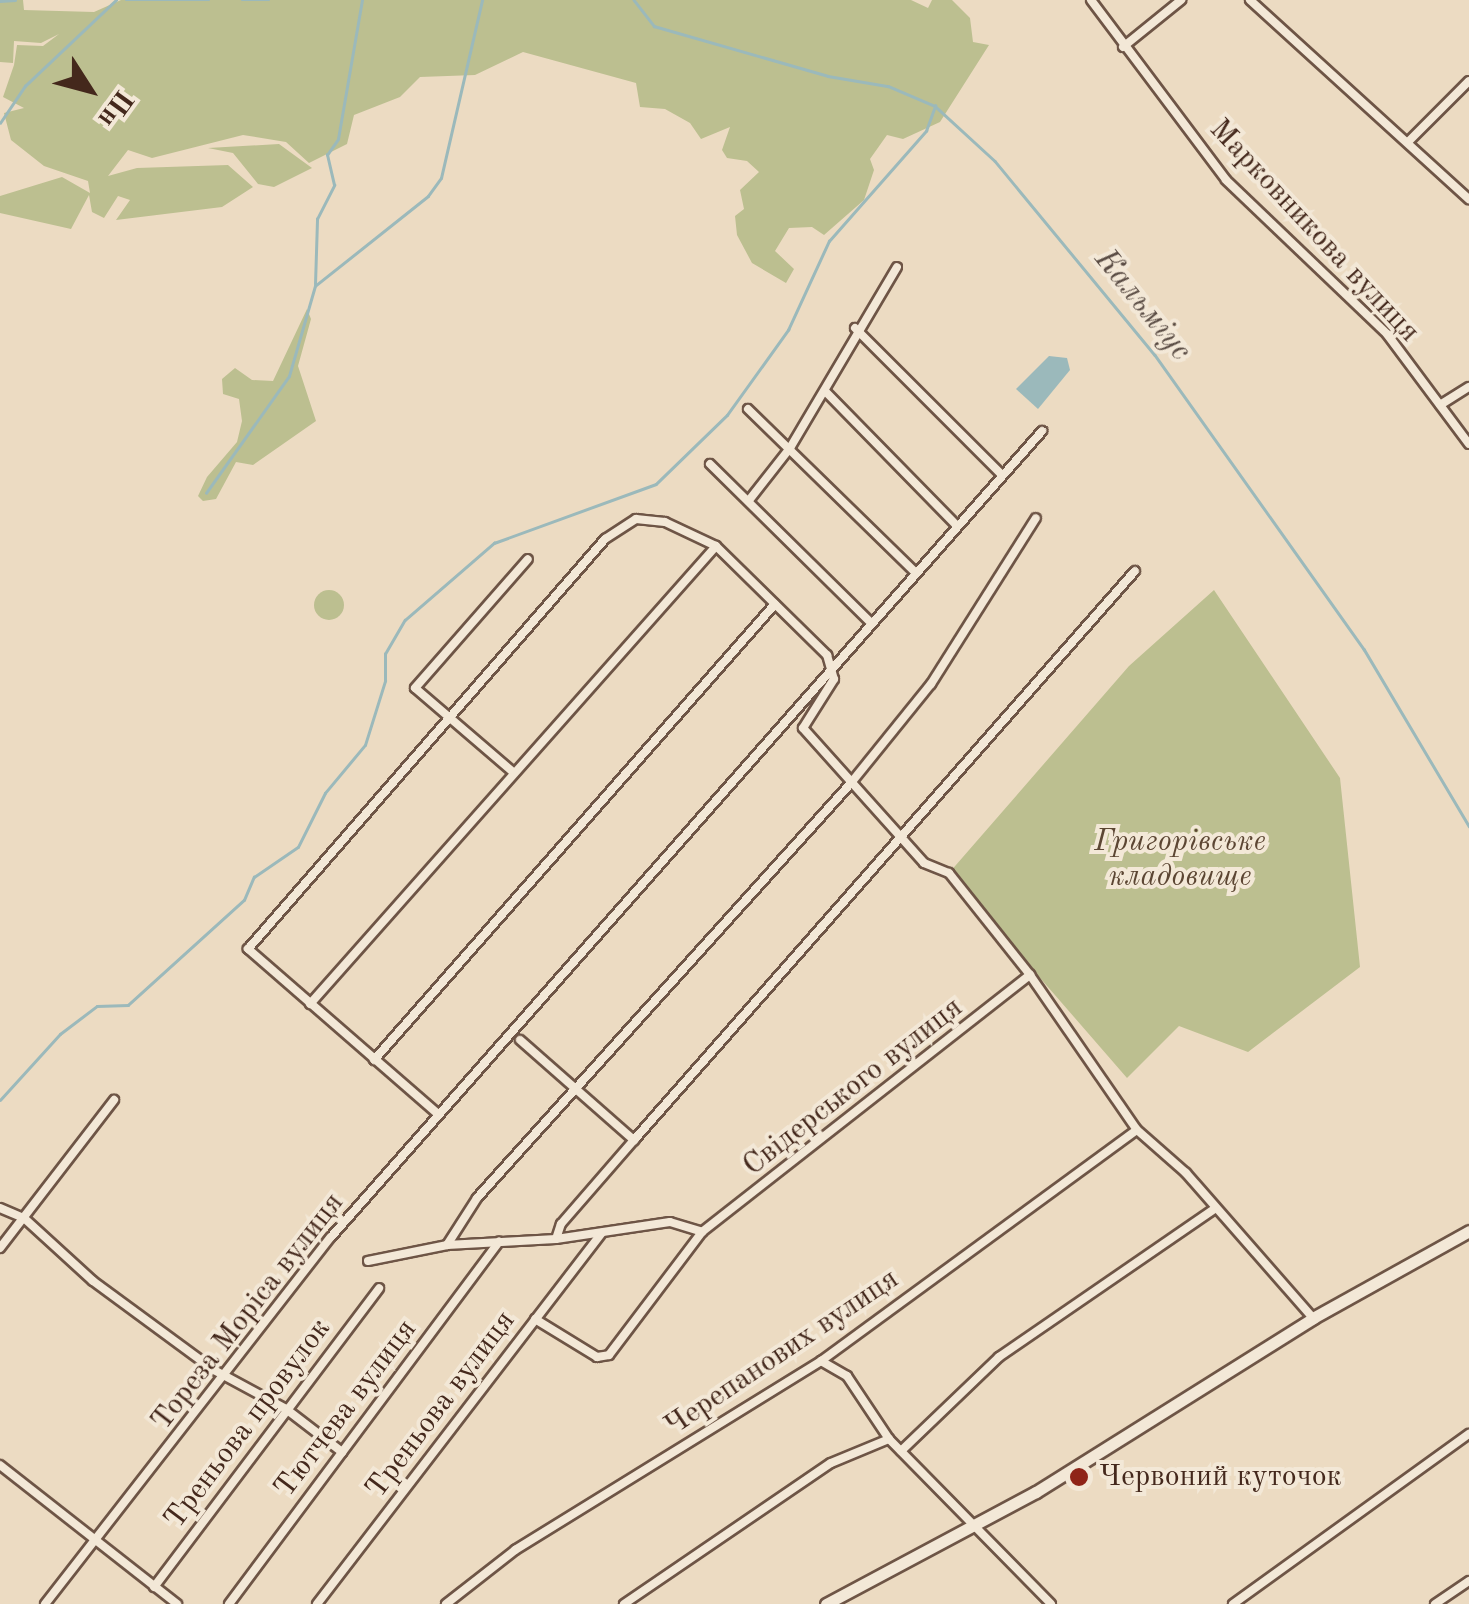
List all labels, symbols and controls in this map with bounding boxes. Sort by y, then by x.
north arrow [40,40,140,140]
text: Пн [92,84,137,131]
street label: Марковникова вулиця [1201,112,1427,350]
water label: Кальміус [1085,242,1199,370]
park label: Григорівське кладовище [1094,824,1266,894]
street label: Свiдерського вулиця [736,990,970,1184]
street label: Тореза Моріса вулиця [144,1186,352,1438]
street label: Черепанових вулиця [658,1261,906,1445]
street label: Треньова вулиця [359,1304,523,1506]
street label: Треньова провулок [157,1312,339,1536]
street label: Тютчева вулиця [267,1313,425,1505]
place label: Червоний куточок [1099,1459,1342,1495]
marker: Червоний куточок [1068,1466,1090,1488]

